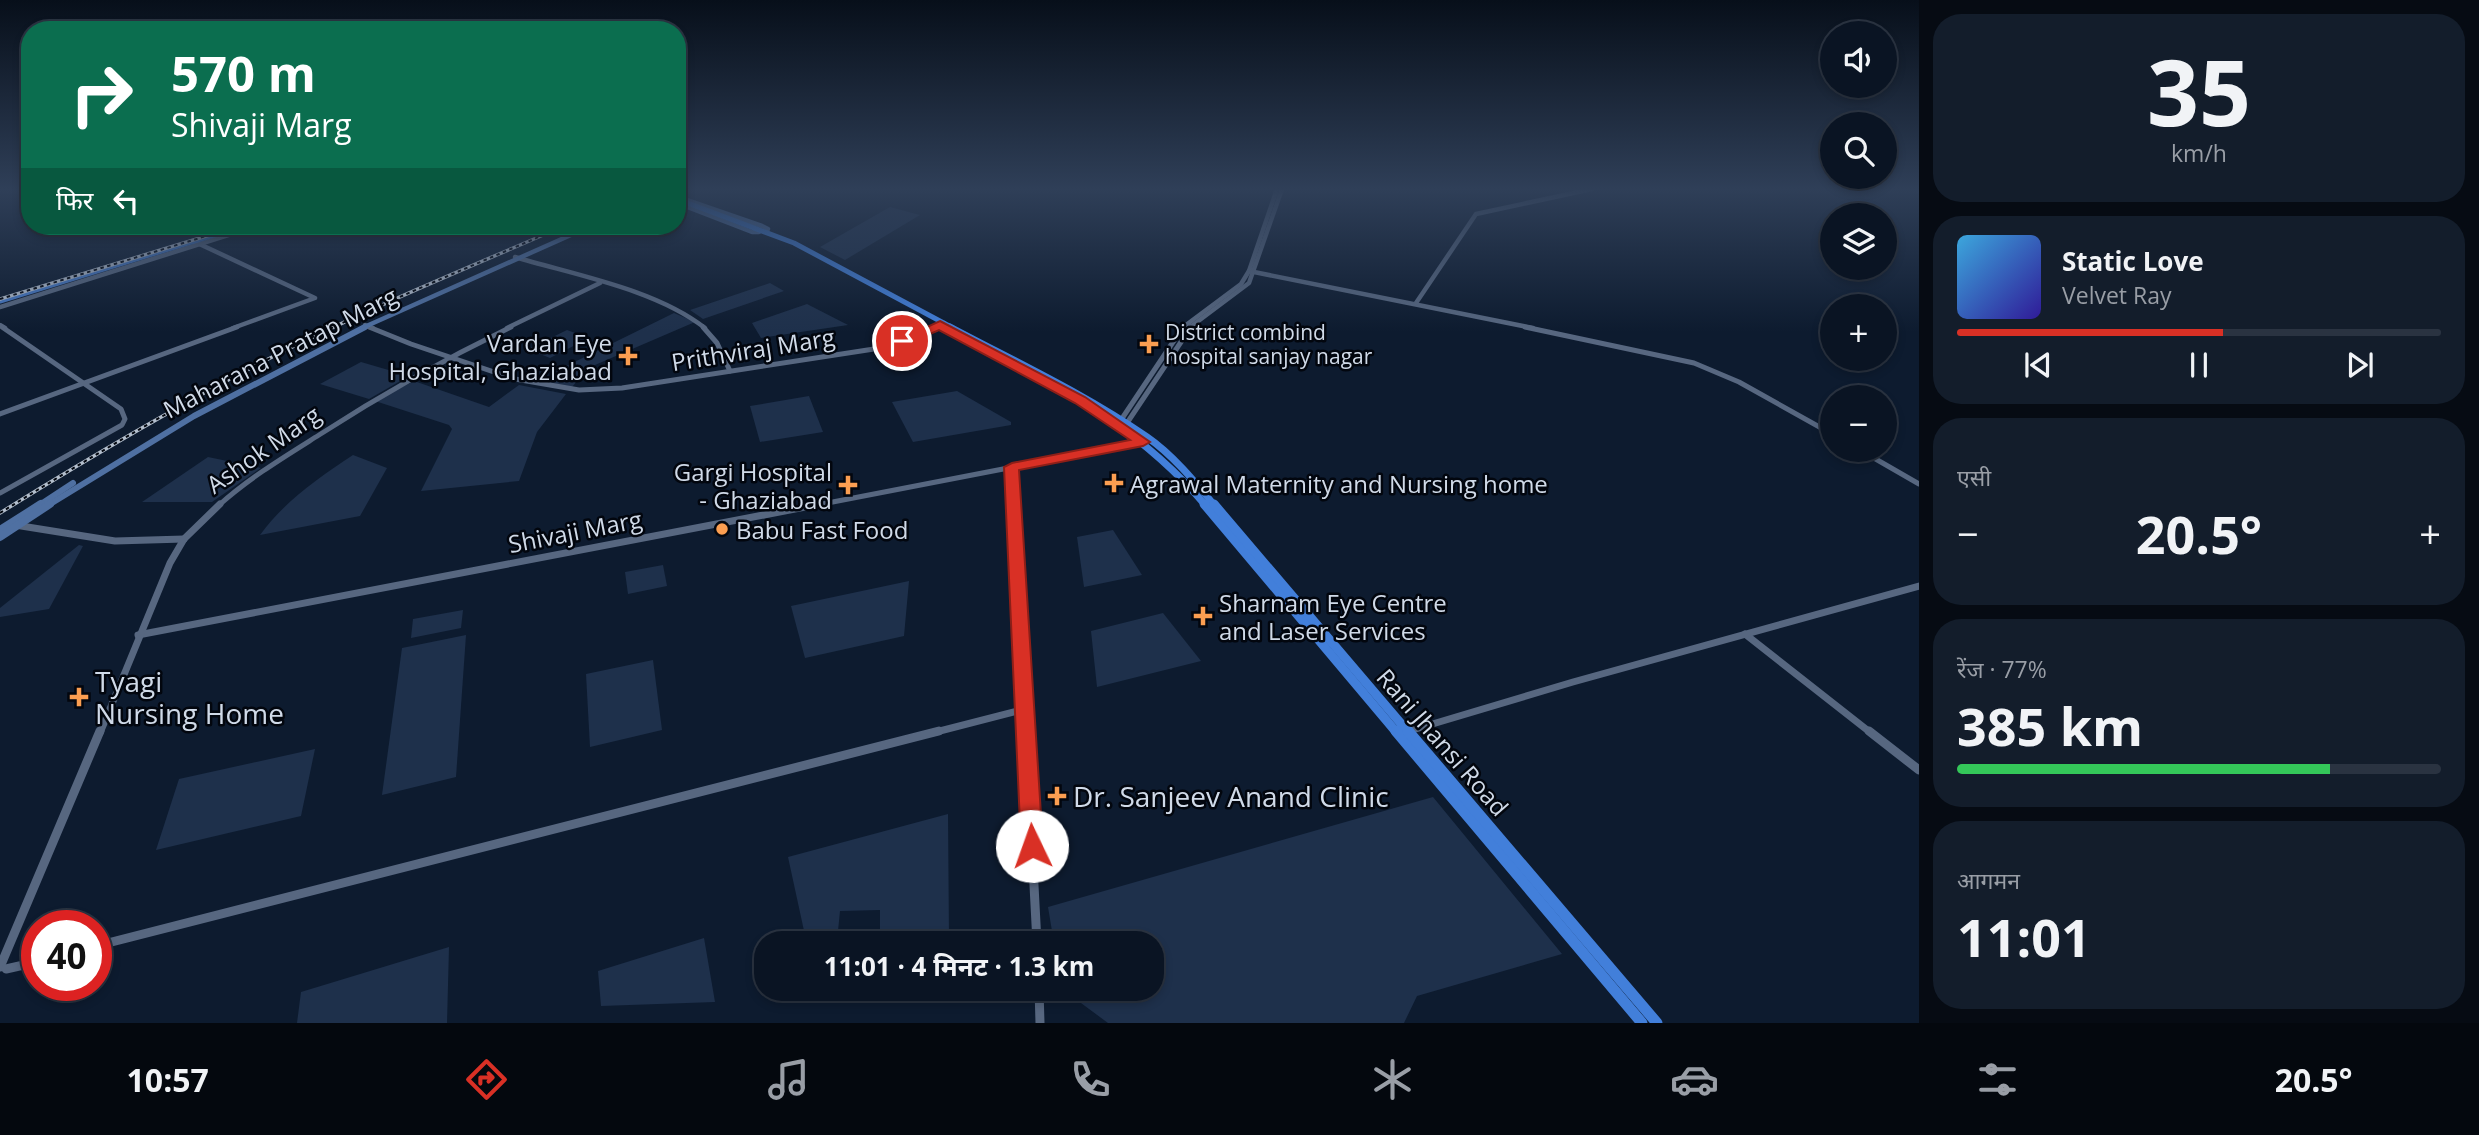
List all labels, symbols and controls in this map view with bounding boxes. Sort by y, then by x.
map controls [1820,21,1897,462]
button: sound [1820,21,1897,98]
text: 35 [2147,29,2251,153]
text: 570 m [171,40,316,106]
icon: right [56,49,147,140]
text: Shivaji Marg [171,103,352,146]
button: search [1820,112,1897,189]
text: km/h [2171,137,2227,169]
text: फिर [56,182,93,218]
icon: left [107,182,145,220]
button: layers [1820,203,1897,280]
text: Static Love [2062,243,2204,279]
street label: Maharana Pratap Marg [157,279,403,425]
text: Velvet Ray [2062,279,2172,311]
button: + [1820,294,1897,371]
pin [872,311,932,371]
place label: District combind hospital sanjay nagar [1165,318,1373,370]
street label: Prithviraj Marg [669,320,837,378]
icon: arrive [883,322,921,360]
place label: Vardan Eye Hospital, Ghaziabad [388,326,612,387]
marker: District combind hospital sanjay nagar [1139,334,1159,354]
marker: Vardan Eye Hospital, Ghaziabad [618,346,638,366]
icon: previous [2019,346,2057,384]
icon: pause [2180,346,2218,384]
icon: next [2341,346,2379,384]
button: − [1820,385,1897,462]
street label: Ashok Marg [199,398,327,500]
place label: Gargi Hospital - Ghaziabad [674,455,832,516]
text: एसी [1957,461,1991,493]
place label: Agrawal Maternity and Nursing home [1130,467,1548,500]
marker: Agrawal Maternity and Nursing home [1104,473,1124,493]
marker: Gargi Hospital - Ghaziabad [838,475,858,495]
text: 20.5° [2136,498,2262,569]
street label: Shivaji Marg [505,502,645,560]
text: − [1957,507,1979,559]
text: + [2419,507,2441,559]
place label: Babu Fast Food [736,513,908,546]
marker: Babu Fast Food [714,521,730,537]
place label: Sharnam Eye Centre and Laser Services [1219,586,1447,647]
marker: Sharnam Eye Centre and Laser Services [1193,606,1213,626]
text: रेंज · 77% [1957,653,2047,685]
street label: Rani Jhansi Road [1370,661,1516,823]
place label: Tyagi Nursing Home [95,662,284,732]
marker: Tyagi Nursing Home [69,687,89,707]
text: 385 km [1957,690,2143,761]
place label: Dr. Sanjeev Anand Clinic [1073,777,1389,815]
marker: Dr. Sanjeev Anand Clinic [1047,786,1067,806]
position arrow [995,809,1069,883]
text: आगमन [1957,864,2020,896]
text: 11:01 [1957,901,2091,972]
speed limit sign: 40 [21,910,112,1001]
text: 11:01 · 4 मिनट · 1.3 km [824,948,1094,984]
icon: directions [462,1055,511,1104]
icon: music [764,1055,813,1104]
icon: phone [1066,1055,1115,1104]
icon: climate [1368,1055,1417,1104]
icon: car [1670,1055,1719,1104]
icon: filters [1973,1055,2022,1104]
text: 10:57 [127,1058,209,1101]
text: 20.5° [2275,1058,2352,1101]

